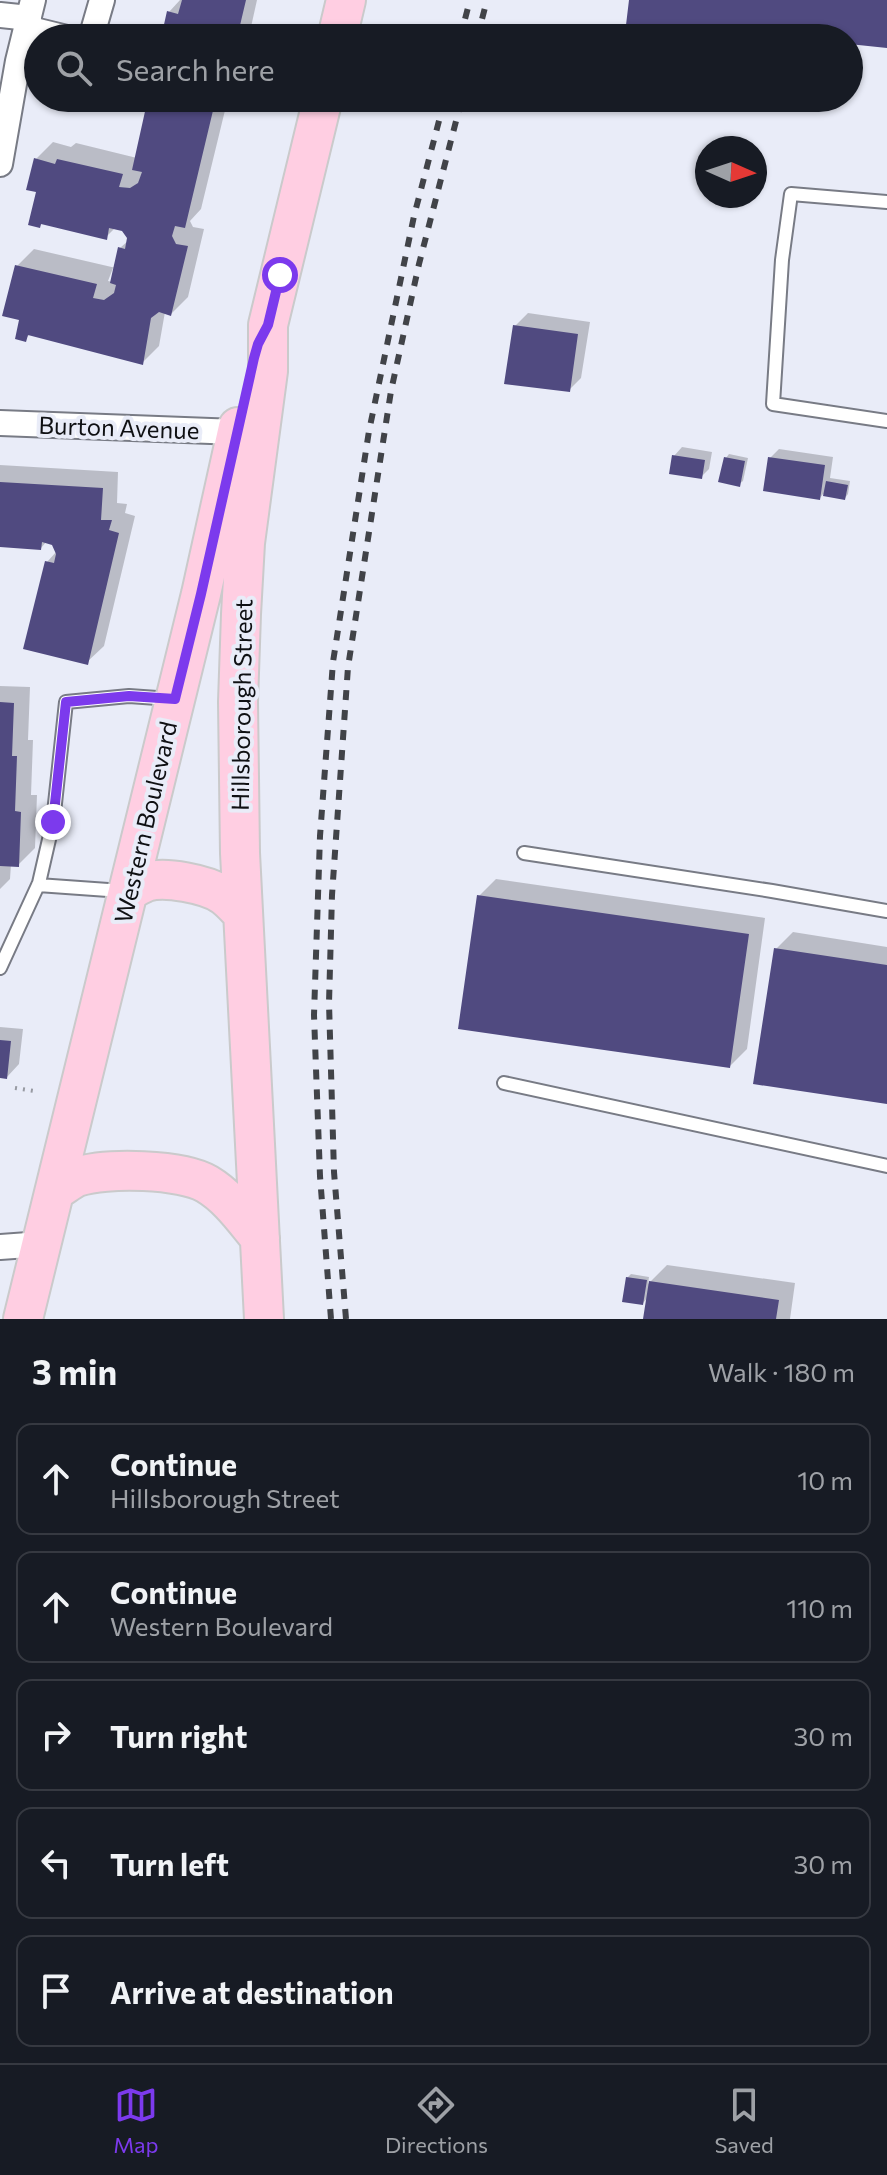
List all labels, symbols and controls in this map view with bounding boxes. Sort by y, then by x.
search box [24,24,863,112]
icon: search [52,46,96,90]
text: Search here [116,50,275,87]
north arrow [695,136,767,208]
route start [262,257,298,293]
street label: Burton Avenue [38,410,200,444]
street label: Hillsborough Street [225,599,257,811]
street label: Western Boulevard [108,718,182,926]
route end [35,804,71,840]
text: 3 min [32,1350,117,1392]
text: Walk · 180 m [708,1356,855,1387]
text: Continue [110,1445,237,1482]
icon: ahead [34,1457,78,1501]
text: 10 m [797,1464,853,1495]
text: Hillsborough Street [110,1482,340,1513]
text: Continue [110,1573,237,1610]
icon: ahead [34,1585,78,1629]
text: 110 m [786,1592,853,1623]
text: Western Boulevard [110,1610,333,1641]
icon: right [34,1713,78,1757]
text: Turn right [110,1717,247,1754]
text: 30 m [794,1720,853,1751]
icon: left [34,1841,78,1885]
text: Turn left [110,1845,229,1882]
text: 30 m [794,1848,853,1879]
icon: arrive [34,1969,78,2013]
text: Arrive at destination [110,1973,394,2010]
tab: Map [113,2083,159,2158]
tab: Directions [385,2083,488,2158]
tab: Saved [714,2083,774,2158]

